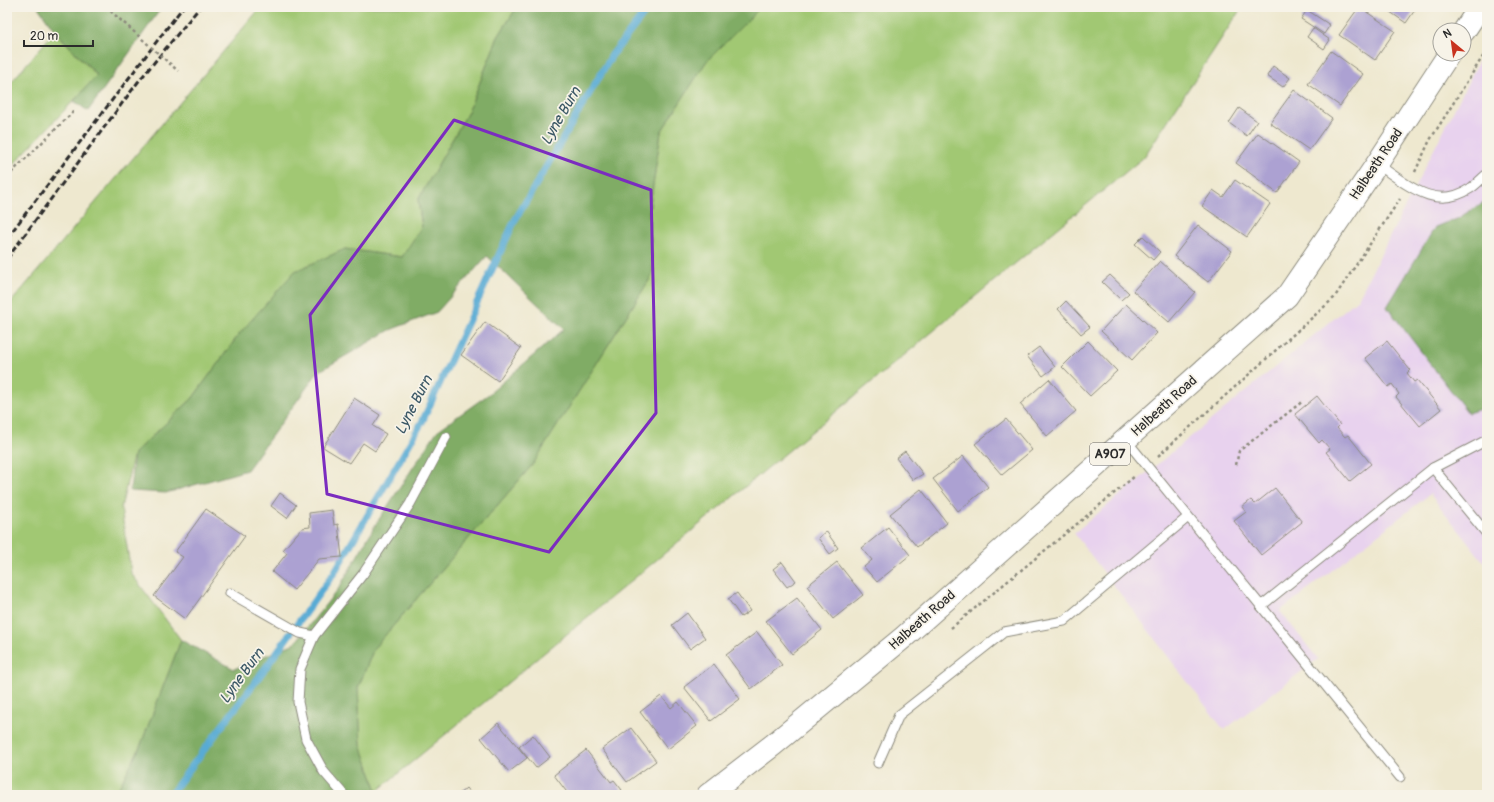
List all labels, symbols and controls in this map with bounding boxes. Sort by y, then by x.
scale bar [24,22,93,48]
north arrow [1432,22,1472,62]
text: N [1441,26,1454,41]
text: 20 m [30,29,59,44]
water label: Lyne Burn [537,82,586,148]
street label: Halbeath Road [1346,125,1406,203]
water label: Lyne Burn [391,371,438,438]
street label: Halbeath Road [1128,372,1201,440]
road number: A907 [1090,443,1130,465]
street label: Halbeath Road [885,586,959,654]
water label: Lyne Burn [216,643,269,707]

